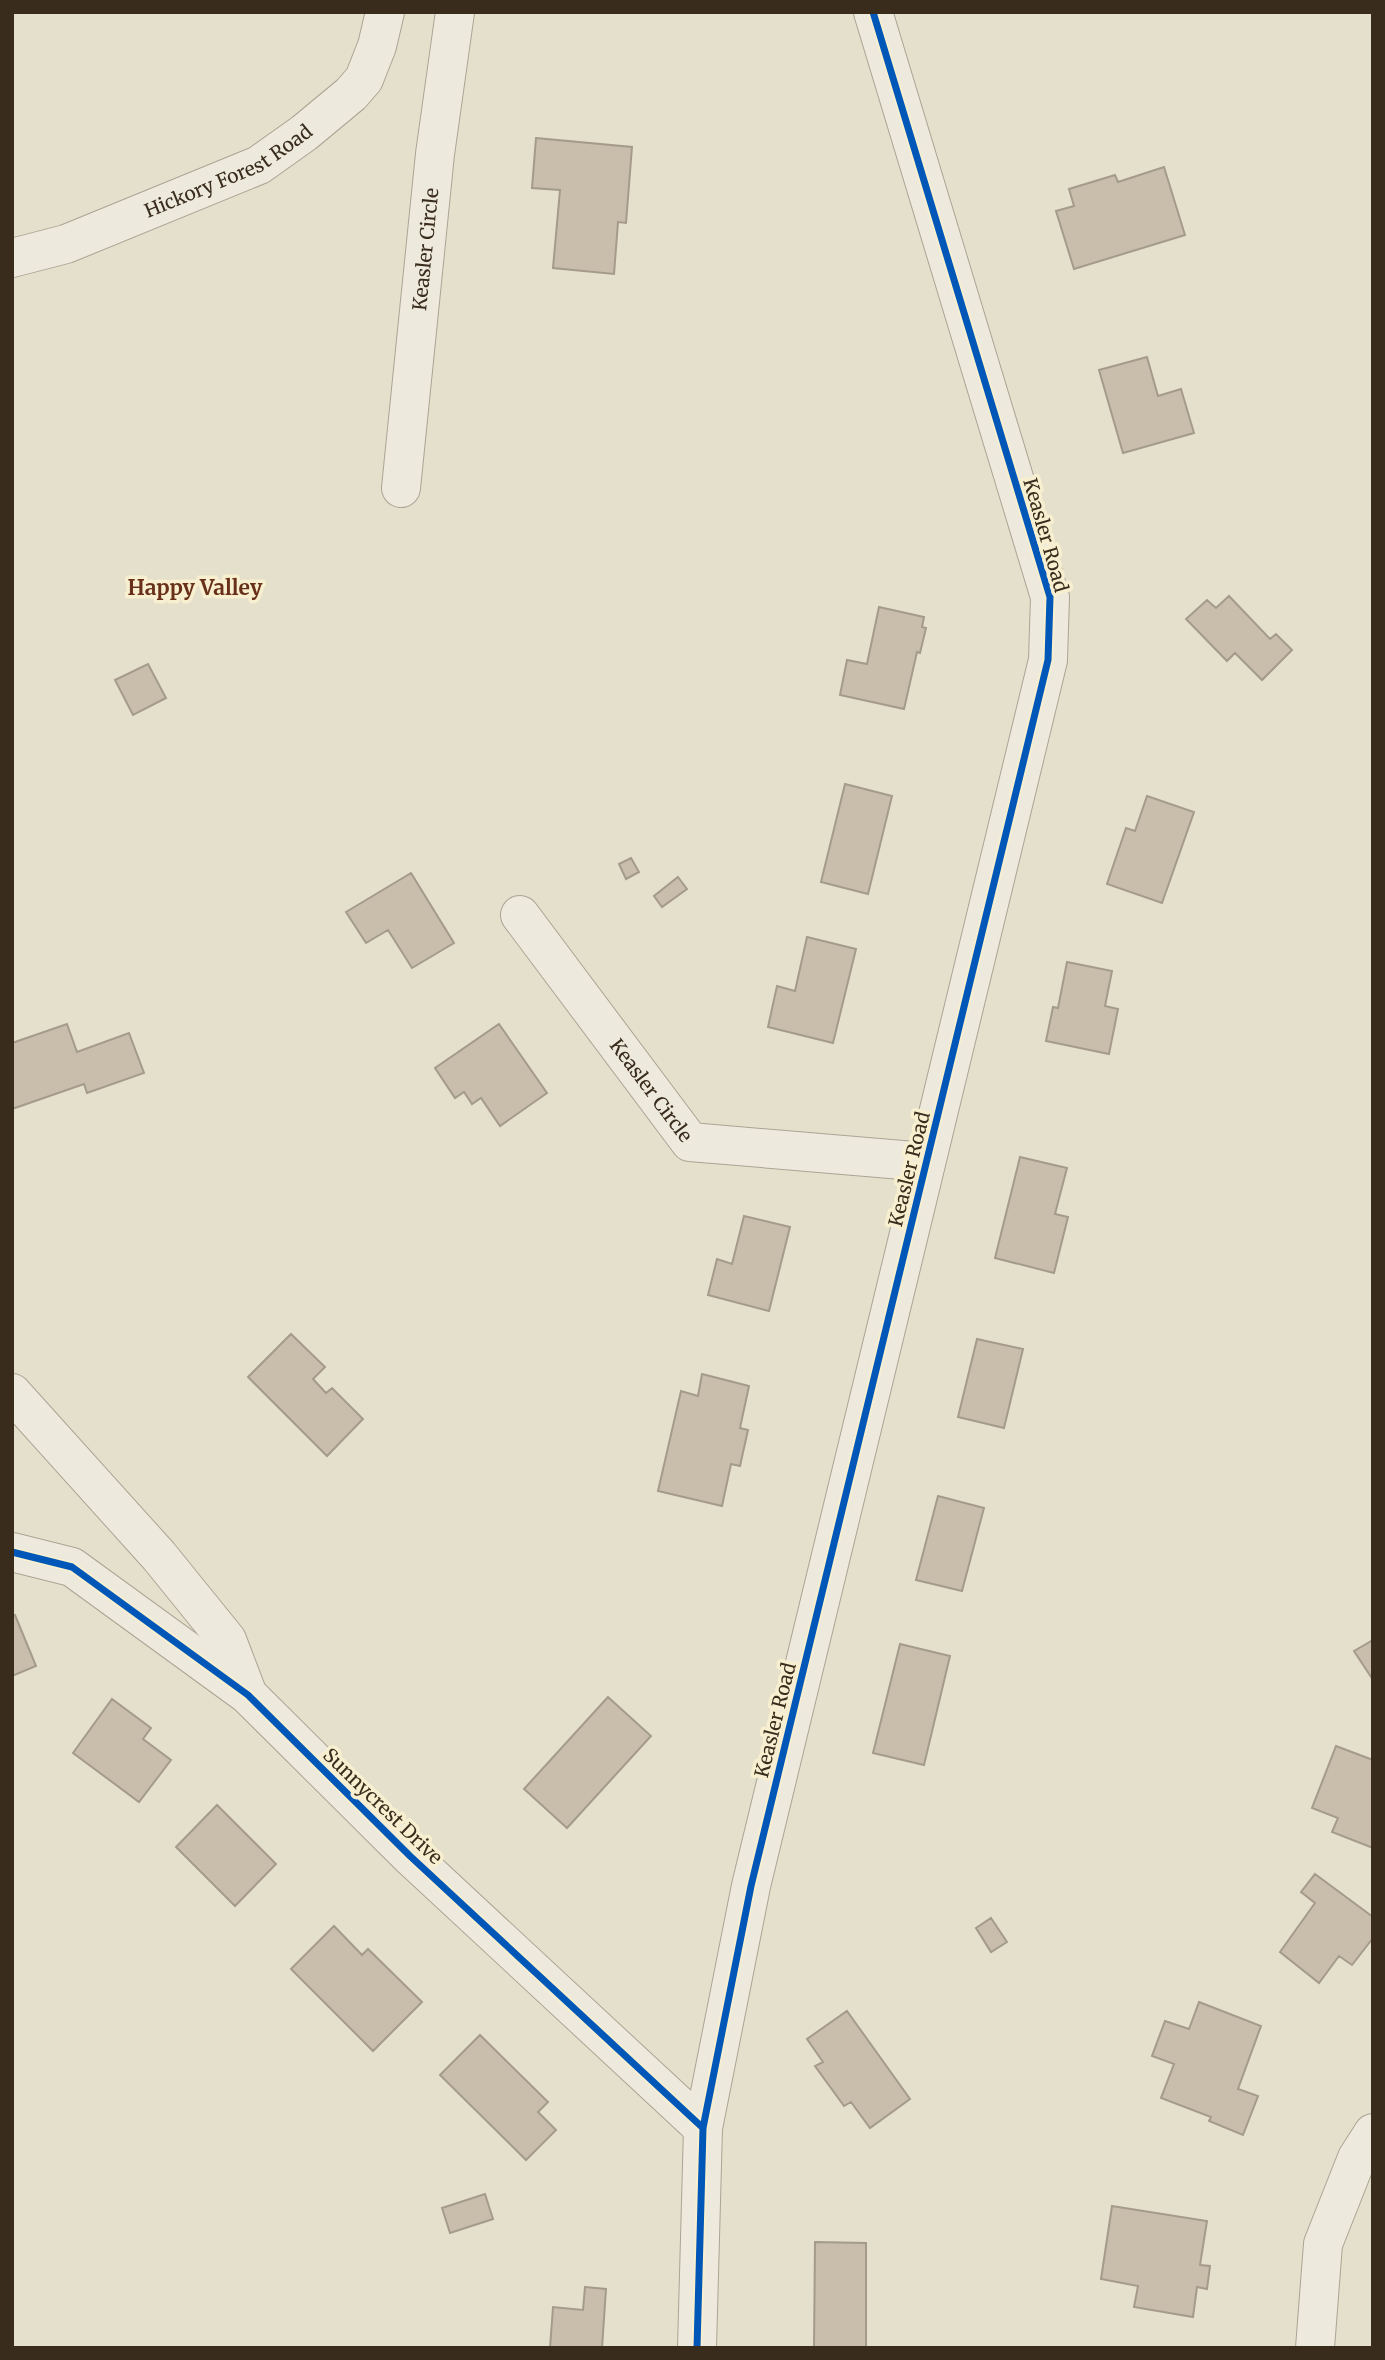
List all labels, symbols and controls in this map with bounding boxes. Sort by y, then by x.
street label: Hickory Forest Road [141,119,317,223]
street label: Keasler Circle [407,187,443,312]
street label: Keasler Road [1018,475,1074,595]
district label: Happy Valley [128,574,263,601]
street label: Keasler Circle [605,1034,698,1147]
street label: Keasler Road [883,1109,935,1229]
street label: Keasler Road [749,1660,801,1780]
street label: Sunnycrest Drive [318,1743,448,1869]

